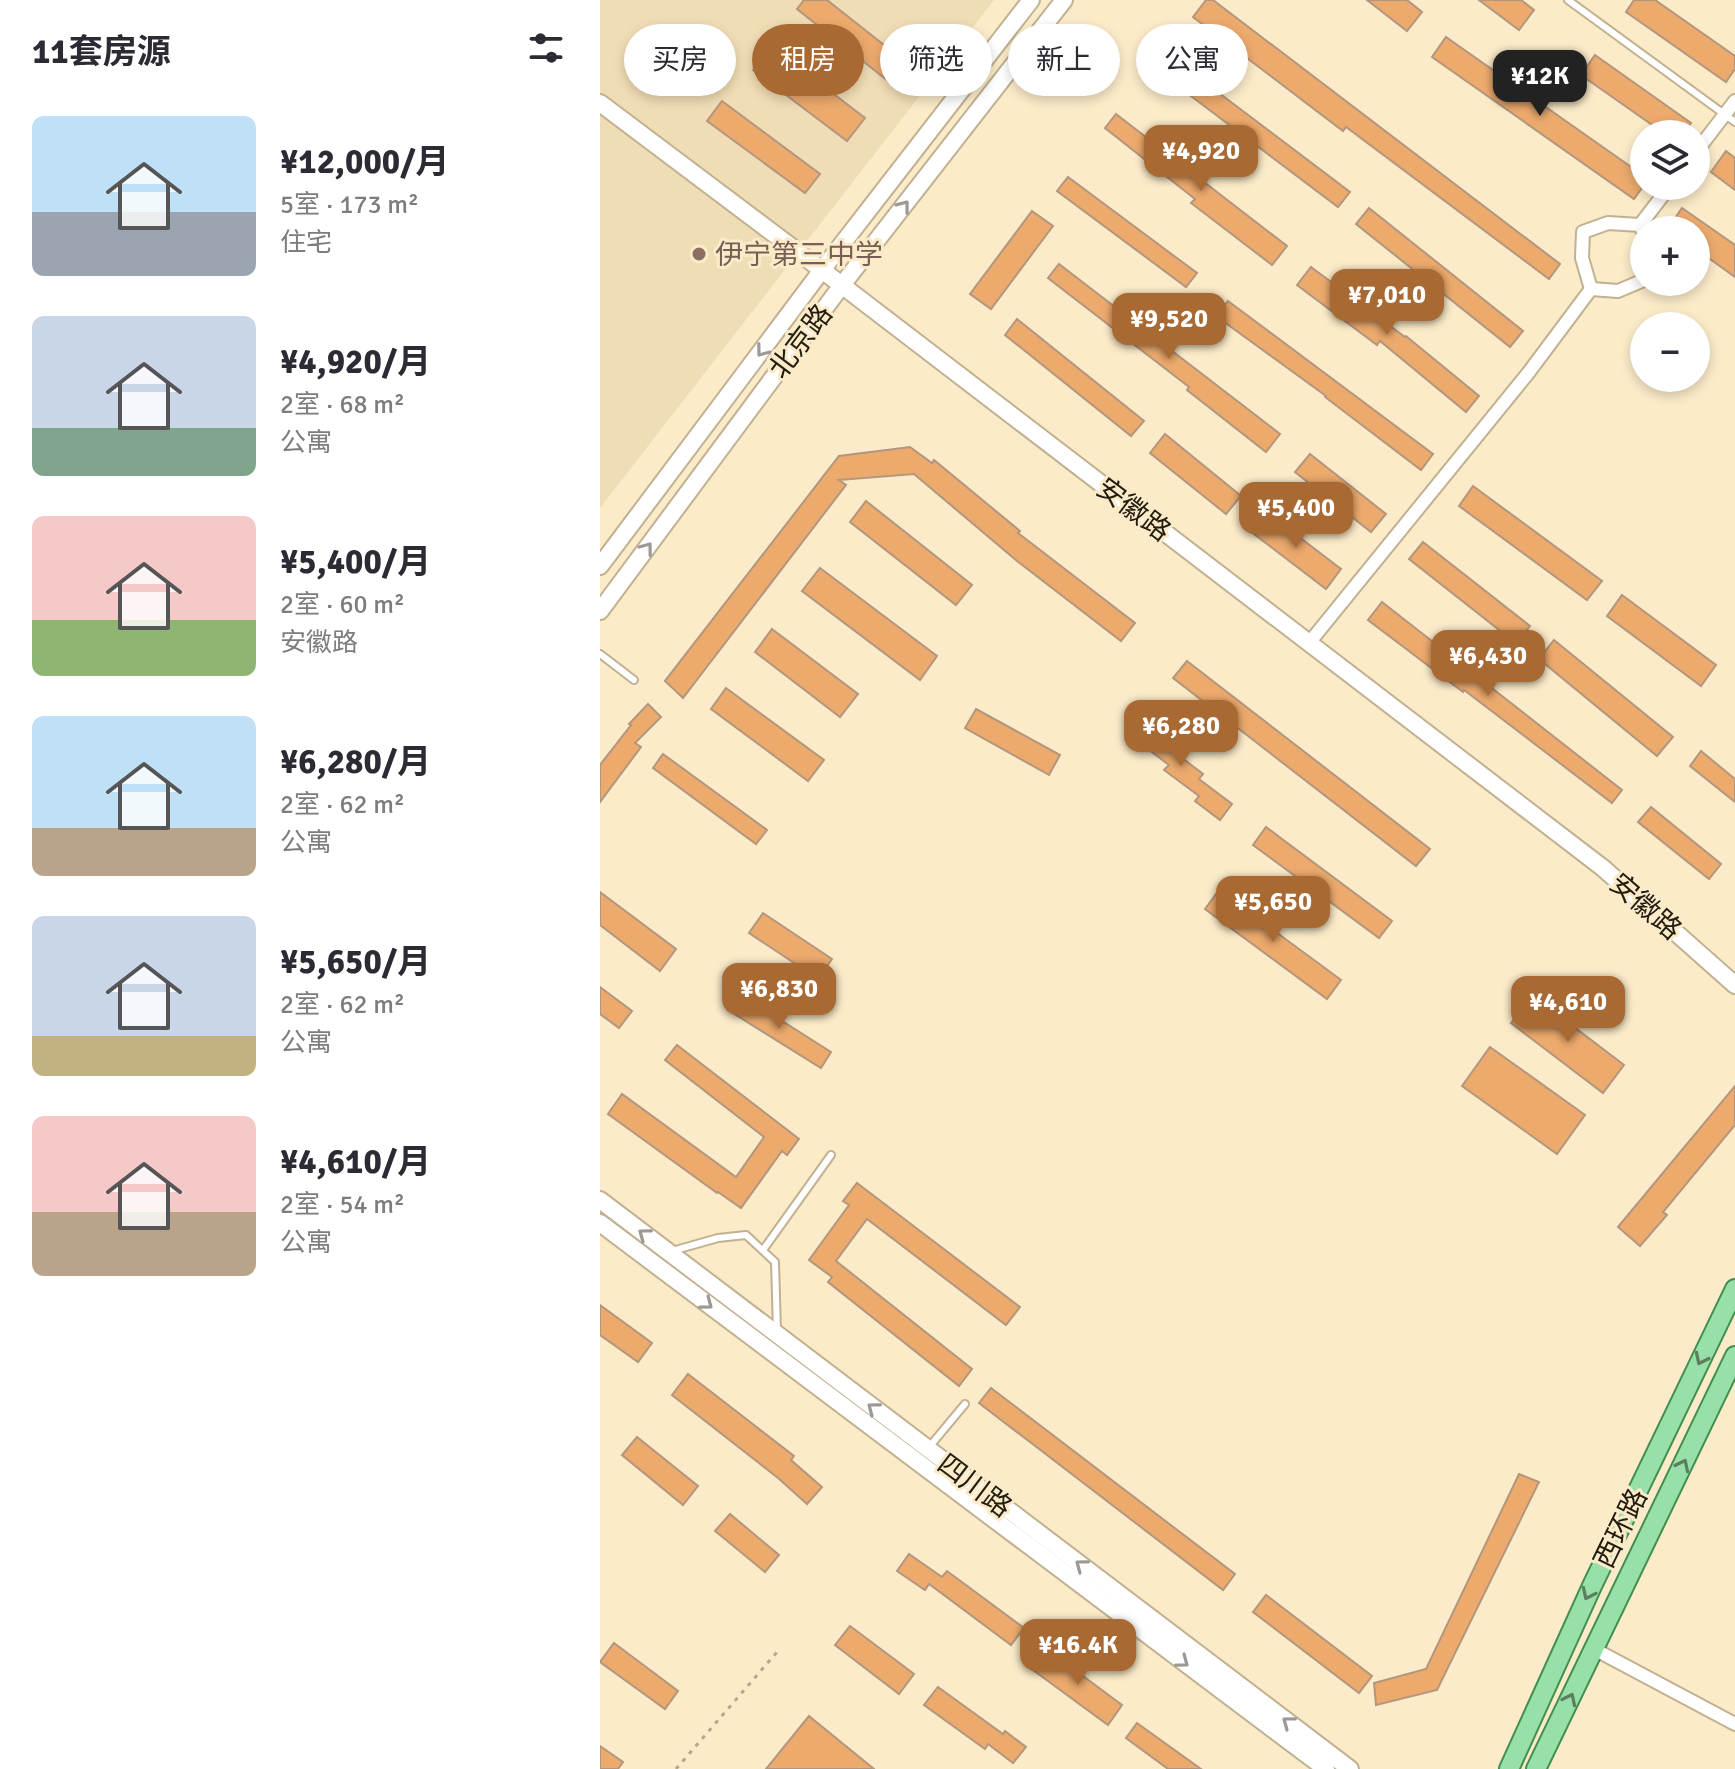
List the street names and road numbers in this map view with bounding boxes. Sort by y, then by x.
street label: 北京路 [762,298,840,385]
street label: 安徽路 [1090,471,1177,549]
street label: 安徽路 [1602,866,1688,947]
street label: 四川路 [931,1447,1018,1525]
street label: 西环路 [1587,1483,1655,1574]

